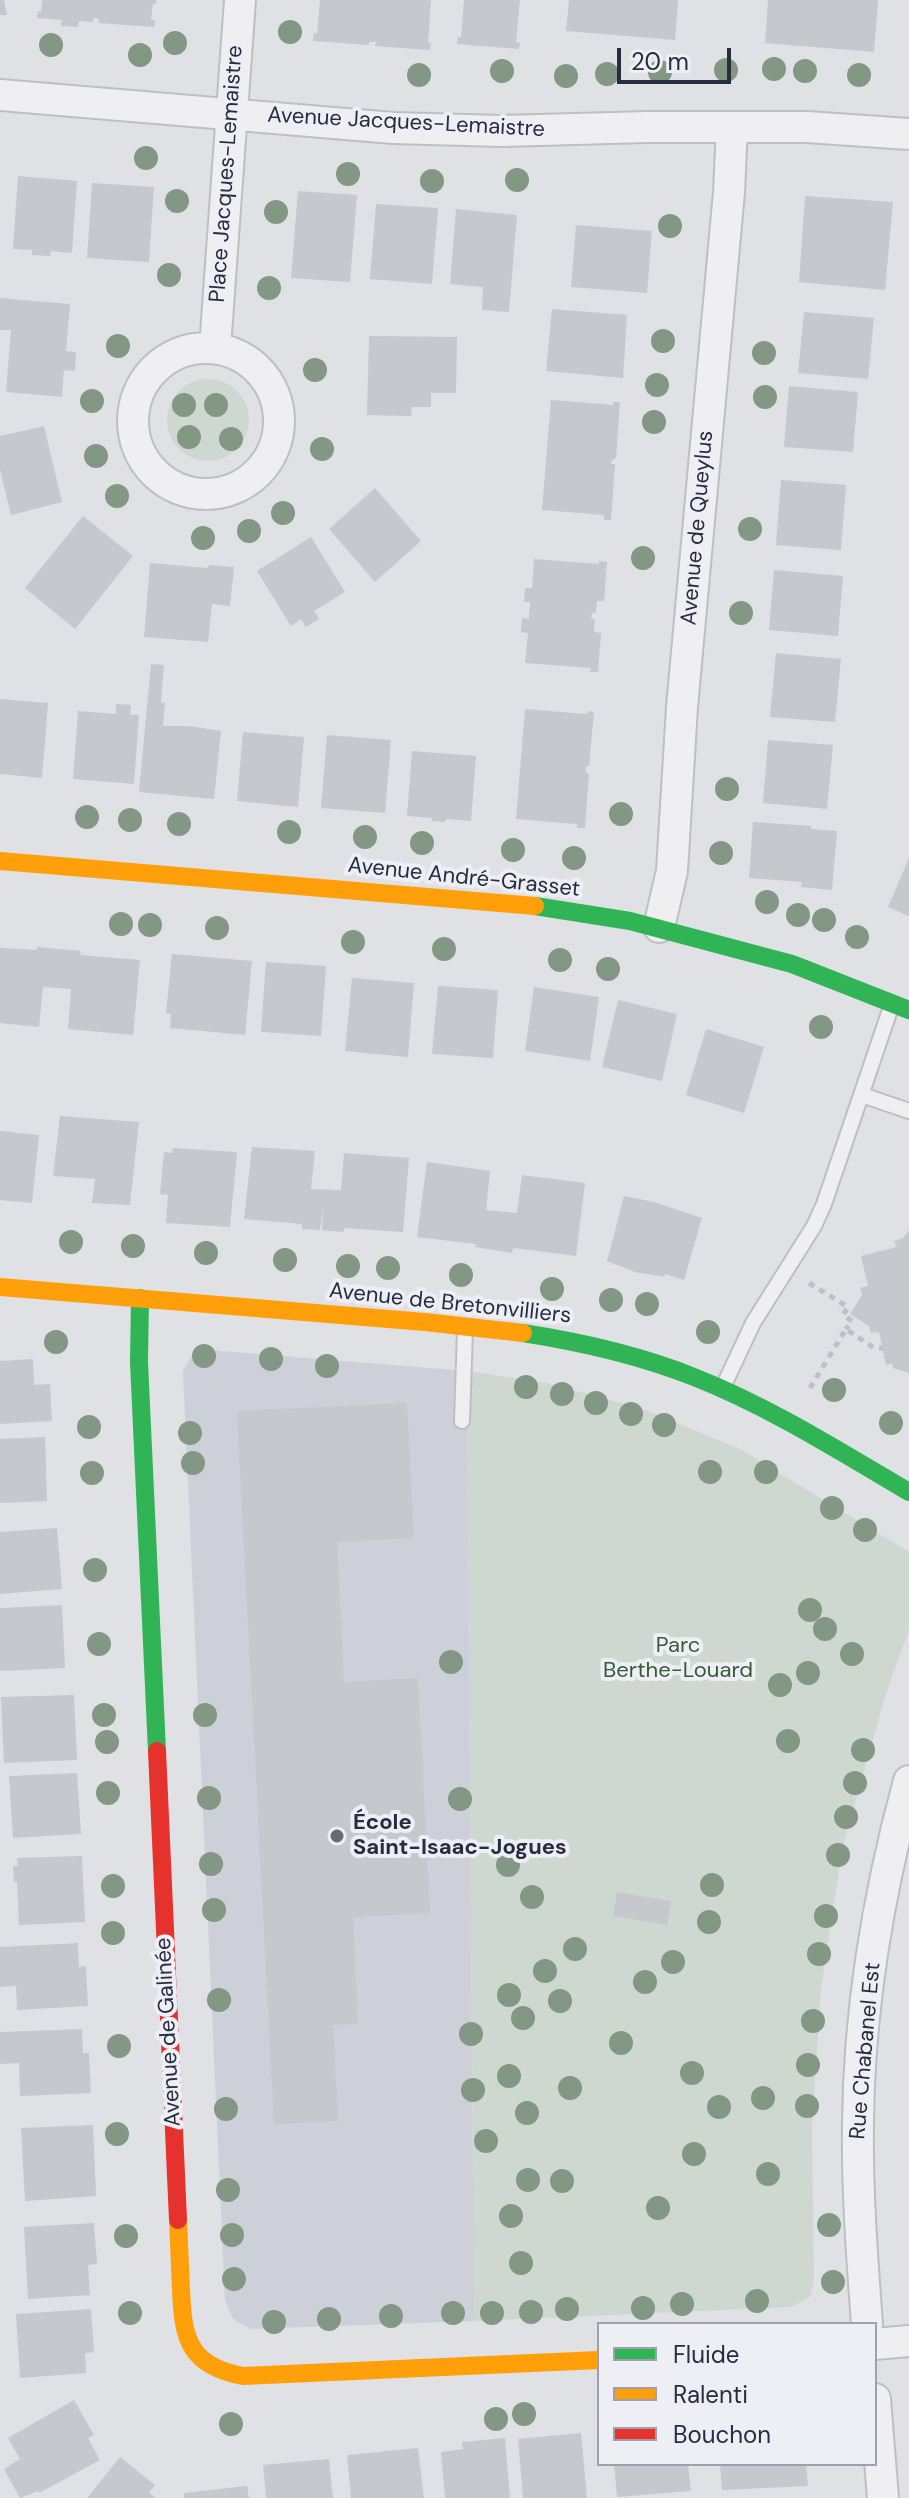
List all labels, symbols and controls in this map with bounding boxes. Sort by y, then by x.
scale bar [621,32,735,82]
street label: Place Jacques-Lemaistre [205,44,249,304]
text: 20 m [631,46,689,77]
street label: Avenue Jacques-Lemaistre [267,103,545,143]
street label: Avenue de Queylus [676,430,720,626]
street label: Avenue André-Grasset [347,853,581,903]
street label: Avenue de Bretonvilliers [328,1278,572,1330]
park label: Parc Berthe-Louard [603,1633,753,1684]
place label: École Saint-Isaac-Jogues [353,1810,567,1862]
marker: École Saint-Isaac-Jogues [328,1827,346,1845]
street label: Avenue de Galinée [151,1937,187,2127]
street label: Rue Chabanel Est [845,1961,887,2141]
legend [597,2322,877,2466]
text: Fluide [673,2339,739,2370]
text: Ralenti [673,2379,748,2410]
text: Bouchon [673,2419,771,2450]

